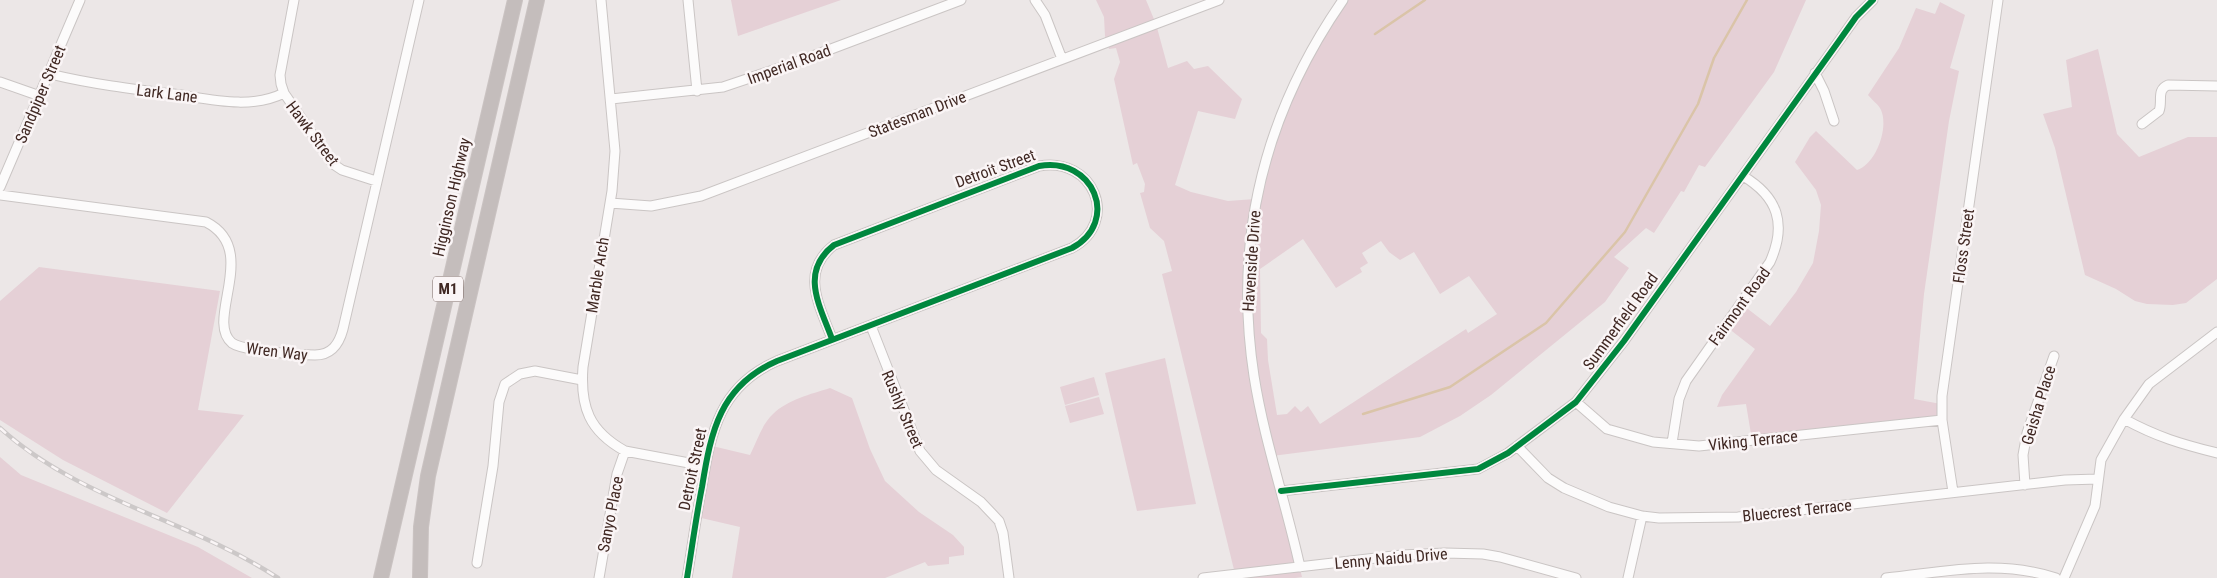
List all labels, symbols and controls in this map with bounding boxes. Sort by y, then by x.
street label: Imperial Road [745,41,833,88]
street label: Sandpiper Street [11,42,70,146]
street label: Lark Lane [135,80,199,107]
street label: Statesman Drive [866,87,969,142]
street label: Hawk Street [282,97,343,170]
street label: Higginson Highway [429,136,474,258]
street label: Detroit Street [953,145,1038,192]
street label: Floss Street [1949,207,1978,285]
street label: Havenside Drive [1238,210,1265,312]
street label: Marble Arch [582,236,613,314]
street label: Fairmont Road [1705,263,1774,349]
street label: Summerfield Road [1579,269,1662,373]
road number: M1 [433,276,463,302]
street label: Wren Way [245,338,309,365]
street label: Geisha Place [2017,363,2060,447]
street label: Rushly Street [878,367,928,451]
street label: Detroit Street [674,426,711,512]
street label: Viking Terrace [1708,426,1799,455]
street label: Sanyo Place [594,474,627,554]
street label: Bluecrest Terrace [1742,495,1853,526]
street label: Lenny Naidu Drive [1334,544,1448,573]

